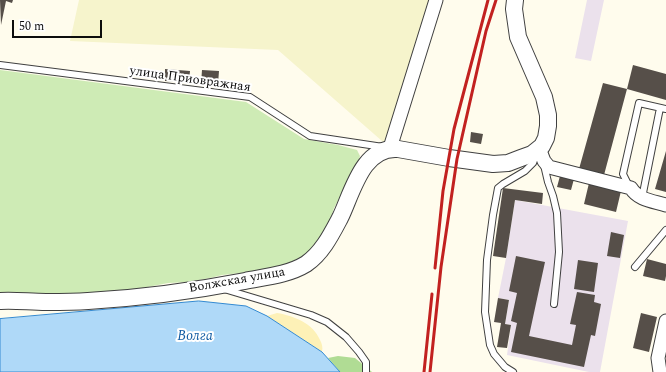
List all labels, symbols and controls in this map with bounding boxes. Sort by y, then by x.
scale bar [14,12,104,38]
text: 50 m [19,17,44,36]
street label: улица Приовражная [129,64,251,96]
street label: Волжская улица [188,265,286,297]
water label: Волга [177,329,213,345]

